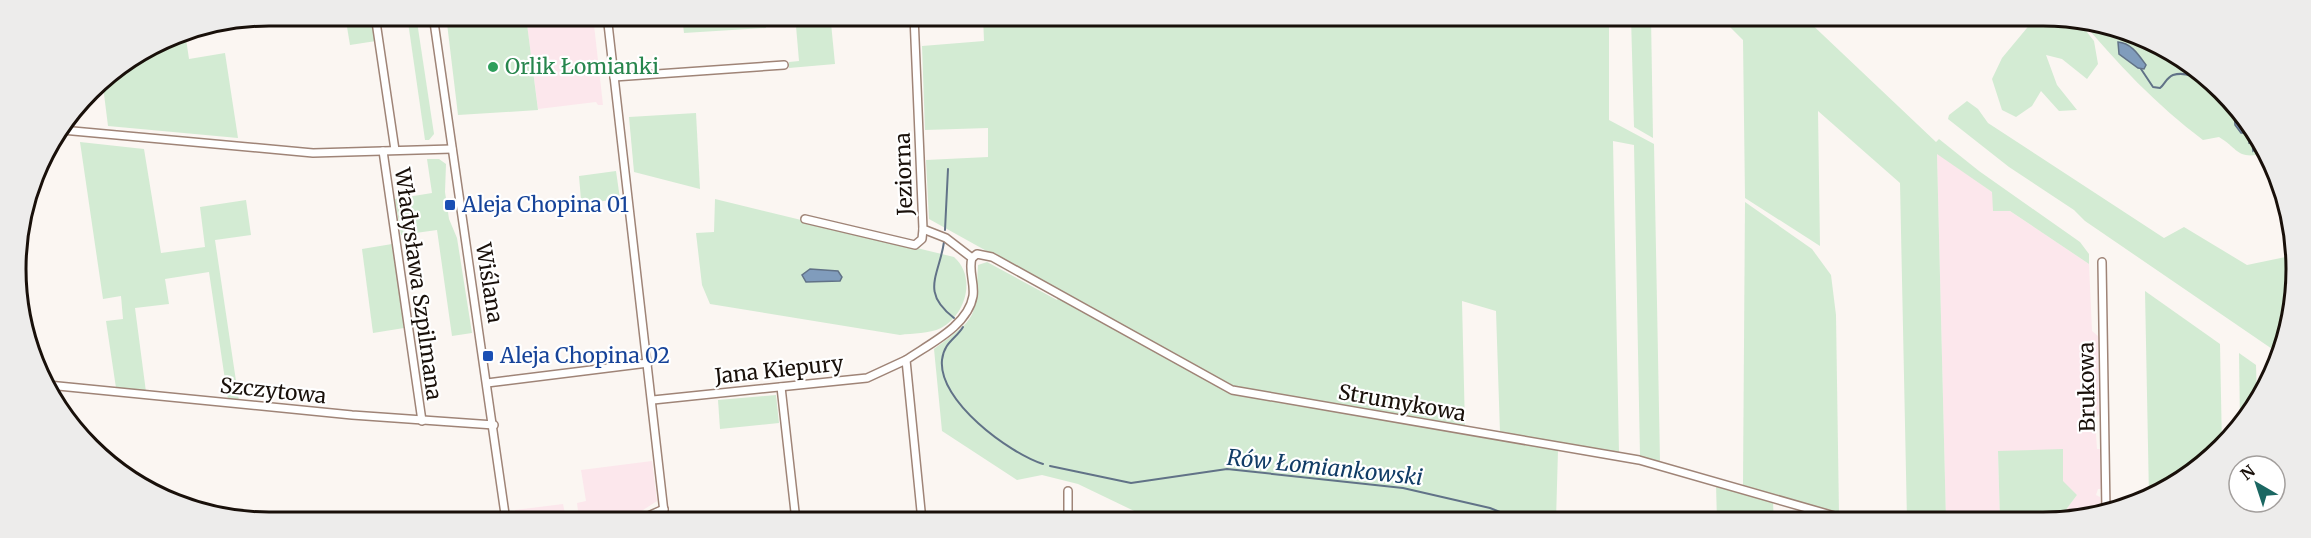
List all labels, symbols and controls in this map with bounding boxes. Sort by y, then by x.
place label: Orlik Łomianki [505,53,659,80]
marker: Orlik Łomianki [486,60,500,74]
street label: Jeziorna [889,132,918,217]
street label: Władysława Szpilmana [389,165,448,402]
place label: Aleja Chopina 01 [461,191,629,218]
marker: Aleja Chopina 01 [443,198,457,212]
street label: Wiślana [470,240,509,325]
place label: Aleja Chopina 02 [499,342,670,369]
street label: Brukowa [2072,342,2101,432]
marker: Aleja Chopina 02 [481,349,495,363]
street label: Jana Kiepury [712,349,845,390]
street label: Szczytowa [219,371,328,410]
street label: Strumykowa [1336,378,1468,427]
water label: Rów Łomiankowski [1226,443,1424,491]
north arrow [2227,454,2287,514]
text: N [2236,460,2259,484]

